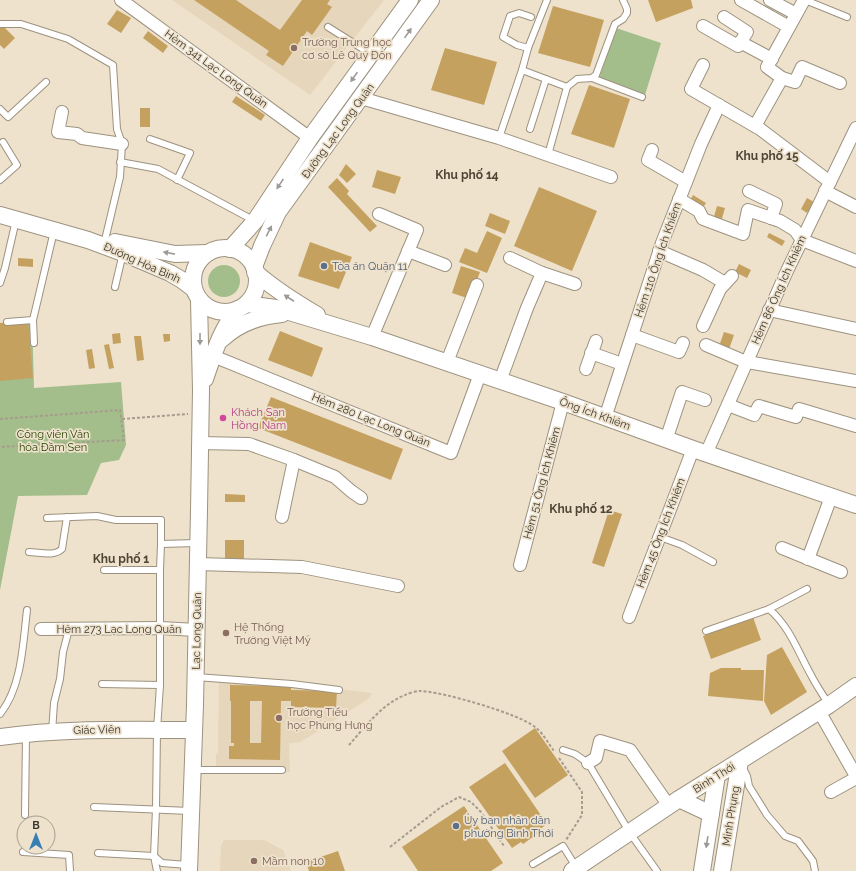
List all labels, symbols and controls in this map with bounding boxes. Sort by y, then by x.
street label: Hẻm 341 Lạc Long Quân [162,27,270,111]
one-way arrow [404,28,412,39]
place label: Trường Trung học cơ sở Lê Quý Đôn [302,36,392,62]
marker: Trường Trung học cơ sở Lê Quý Đôn [289,43,299,53]
one-way arrow [350,72,358,82]
street label: Đường Lạc Long Quân [299,81,377,181]
district label: Khu phố 15 [735,149,799,163]
district label: Khu phố 14 [435,168,499,182]
one-way arrow [276,179,284,189]
street label: Hẻm 110 Ông Ích Khiêm [631,200,684,319]
one-way arrow [266,226,272,237]
street label: Hẻm 86 Ông Ích Khiêm [748,233,809,347]
street label: Đường Hòa Bình [101,240,183,286]
one-way arrow [163,250,175,256]
place label: Tòa án Quận 11 [332,260,408,273]
marker: Tòa án Quận 11 [319,261,329,271]
one-way arrow [283,294,294,301]
one-way arrow [197,333,203,346]
street label: Hẻm 280 Lạc Long Quân [310,390,432,450]
street label: Ông Ích Khiêm [558,394,633,433]
place label: Khách Sạn Hồng Nam [231,406,286,432]
marker: Khách Sạn Hồng Nam [218,413,228,423]
street label: Hẻm 51 Ông Ích Khiêm [520,425,563,541]
park label: Công viên Văn hóa Đầm Sen [17,428,89,454]
street label: Hẻm 45 Ông Ích Khiêm [633,476,688,590]
district label: Khu phố 12 [549,502,613,516]
district label: Khu phố 1 [93,552,149,566]
street label: Lạc Long Quân [190,592,204,670]
place label: Hệ Thống Trường Việt Mỹ [234,621,311,647]
street label: Hẻm 273 Lạc Long Quân [56,623,182,636]
marker: Hệ Thống Trường Việt Mỹ [221,628,231,638]
place label: Trường Tiểu học Phùng Hưng [287,706,372,732]
marker: Trường Tiểu học Phùng Hưng [274,713,284,723]
street label: Giác Viên [73,723,121,737]
street label: Bình Thới [691,760,737,796]
street label: Minh Phụng [720,785,742,847]
place label: Ủy ban nhân dân phường Bình Thới [464,813,553,840]
north arrow [16,815,56,855]
text: B [32,819,40,832]
marker: Ủy ban nhân dân phường Bình Thới [451,821,461,831]
one-way arrow [703,836,709,849]
place label: Mầm non 10 [262,855,324,868]
marker: Mầm non 10 [249,856,259,866]

